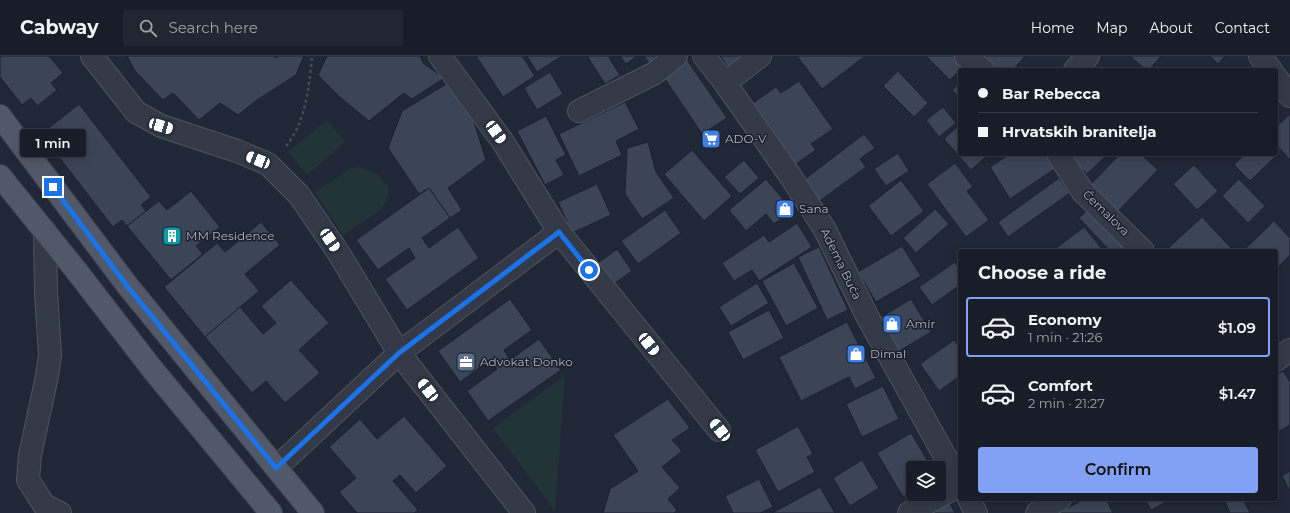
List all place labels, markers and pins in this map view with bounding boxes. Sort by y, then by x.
supermarket icon: ADO-V [700,128,722,150]
place label: ADO-V [725,131,767,146]
shop icon: Sana [774,198,796,220]
place label: Sana [799,201,829,216]
building icon: MM Residence [161,225,183,247]
place label: MM Residence [186,228,274,243]
shop icon: Amir [881,313,903,335]
place label: Amir [906,316,936,331]
shop icon: Dimal [845,343,867,365]
place label: Dimal [870,346,906,361]
office icon: Advokat Đonko [455,351,477,373]
place label: Advokat Đonko [480,354,573,369]

